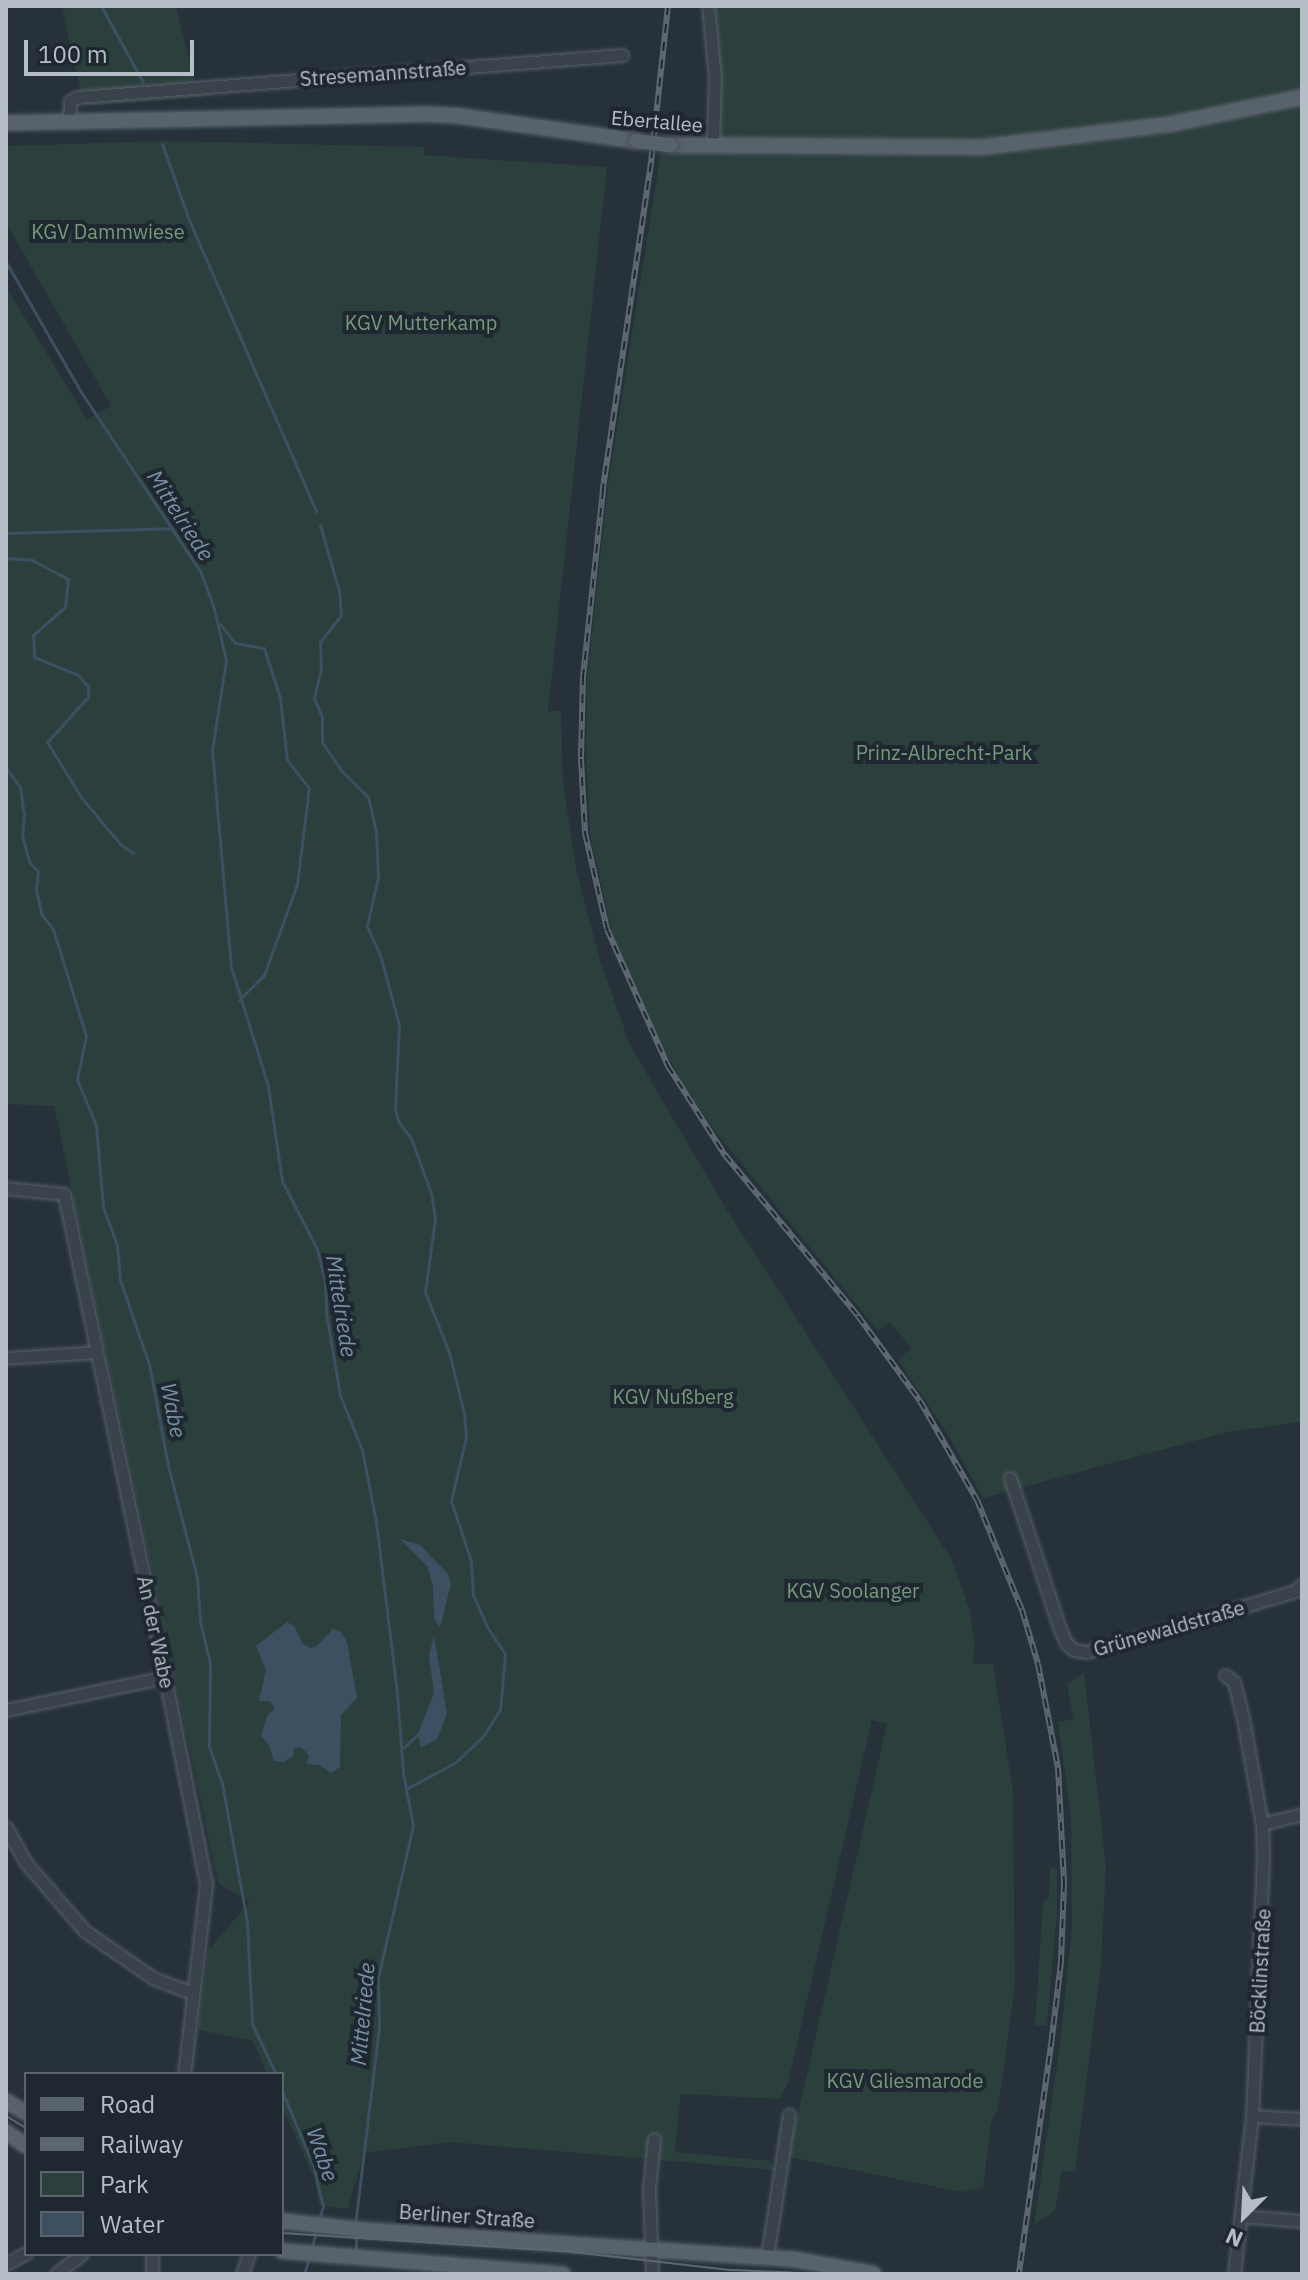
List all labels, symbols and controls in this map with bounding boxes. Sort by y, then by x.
scale bar [28,24,198,74]
text: 100 m [38,38,108,70]
street label: Stresemannstraße [299,55,467,91]
street label: Ebertallee [610,105,704,137]
park label: KGV Dammwiese [31,219,185,243]
park label: KGV Mutterkamp [345,310,497,334]
water label: Mittelriede [142,465,220,565]
park label: Prinz-Albrecht-Park [856,740,1032,764]
water label: Mittelriede [321,1253,363,1359]
water label: Wabe [156,1380,192,1440]
park label: KGV Nußberg [613,1384,733,1408]
street label: An der Wabe [132,1574,180,1690]
park label: KGV Soolanger [787,1578,919,1602]
street label: Grünewaldstraße [1091,1595,1247,1661]
street label: Böcklinstraße [1245,1908,1275,2034]
water label: Mittelriede [344,1962,380,2066]
park label: KGV Gliesmarode [827,2068,983,2092]
legend [24,2072,284,2256]
text: Road [100,2088,155,2120]
water label: Wabe [302,2124,344,2184]
text: Railway [100,2128,183,2160]
text: Park [100,2168,149,2200]
north arrow [1204,2176,1284,2256]
street label: Berliner Straße [398,2199,536,2233]
text: Water [100,2208,164,2240]
text: N [1221,2222,1247,2255]

